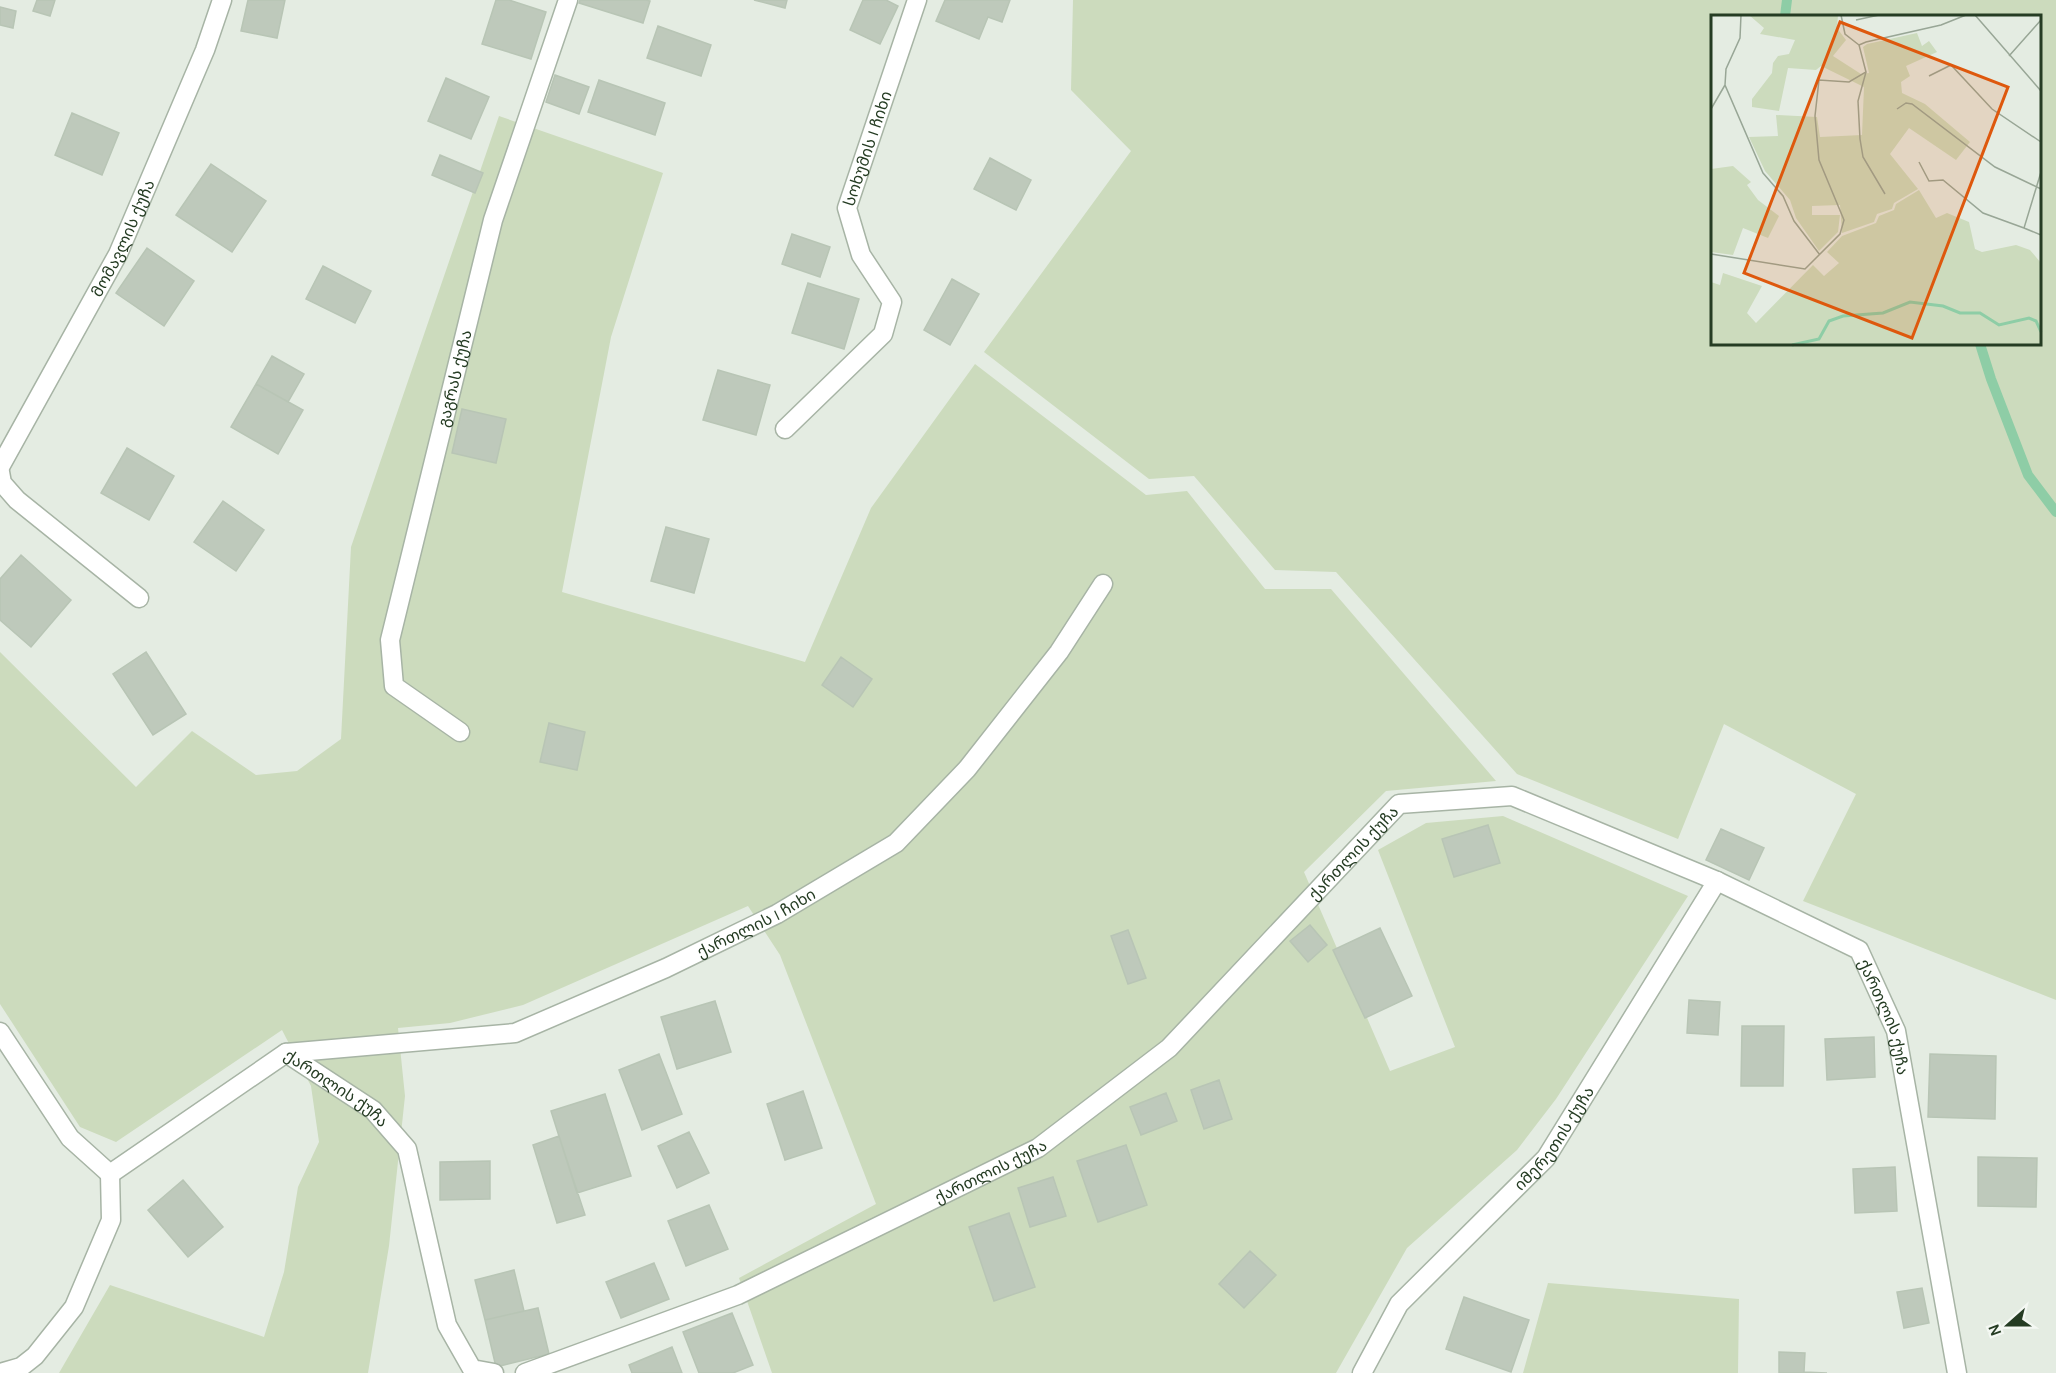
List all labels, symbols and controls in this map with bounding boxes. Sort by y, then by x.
inset map [1711,15,2041,345]
street label: სოხუმის I ჩიხი [839,89,896,208]
street label: მომავლის ქუჩა [87,177,159,300]
street label: გაგრას ქუჩა [434,328,476,429]
street label: ქართლის ქუჩა [1304,802,1402,904]
street label: ქართლის I ჩიხი [694,884,819,962]
street label: ქართლის ქუჩა [1854,956,1913,1076]
street label: ქართლის ქუჩა [281,1046,392,1131]
street label: იმერეთის ქუჩა [1510,1083,1598,1194]
street label: ქართლის ქუჩა [931,1136,1051,1207]
north arrow [1978,1295,2038,1355]
text: N [1984,1321,2005,1339]

